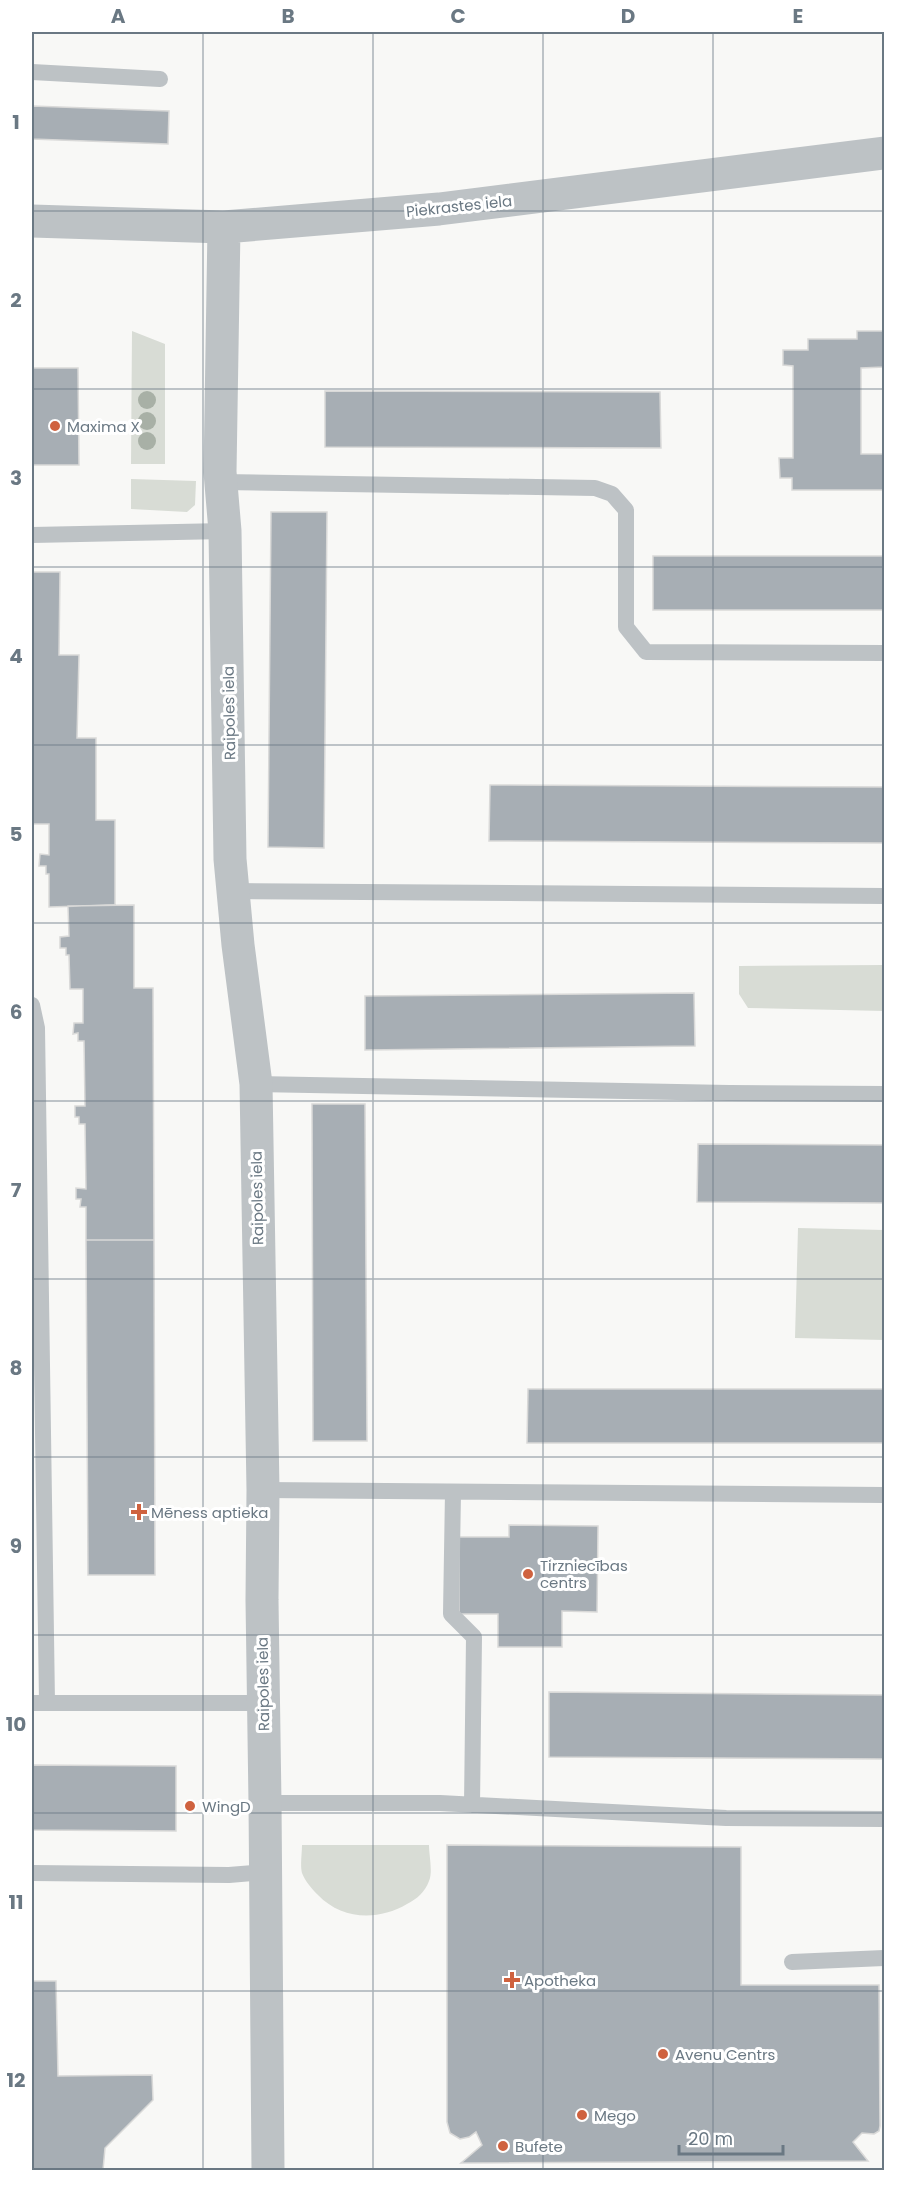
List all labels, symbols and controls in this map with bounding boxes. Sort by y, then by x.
text: A [111,2,126,30]
text: B [281,2,295,30]
text: C [450,2,466,30]
text: D [621,2,635,30]
text: E [793,2,803,30]
text: 1 [12,108,20,136]
street label: Piekrastes iela [405,190,513,222]
text: 2 [10,286,22,314]
place label: Maxima X [67,416,140,437]
marker: Maxima X [48,419,62,433]
text: 3 [10,464,22,492]
text: 4 [9,642,23,670]
street label: Raipoles iela [218,666,240,760]
text: 5 [10,820,23,848]
text: 6 [10,998,22,1026]
street label: Raipoles iela [246,1151,268,1245]
text: 7 [11,1176,22,1204]
text: 8 [10,1354,22,1382]
place label: Mēness aptieka [151,1502,268,1523]
marker: Mēness aptieka [132,1505,146,1519]
text: 9 [10,1532,22,1560]
place label: Tirzniecības centrs [540,1555,628,1593]
marker: Tirzniecības centrs [521,1567,535,1581]
street label: Raipoles iela [252,1637,274,1731]
text: 10 [6,1710,26,1738]
place label: WingD [202,1796,251,1817]
marker: WingD [183,1799,197,1813]
text: 11 [8,1888,24,1916]
place label: Apotheka [524,1970,596,1991]
marker: Apotheka [505,1973,519,1987]
place label: Avenu Centrs [675,2044,776,2065]
marker: Avenu Centrs [656,2047,670,2061]
text: 12 [7,2066,25,2094]
place label: Mego [594,2105,636,2126]
marker: Mego [575,2108,589,2122]
scale bar [679,2118,782,2156]
text: 20 m [688,2126,733,2151]
place label: Bufete [515,2136,563,2157]
marker: Bufete [496,2139,510,2153]

